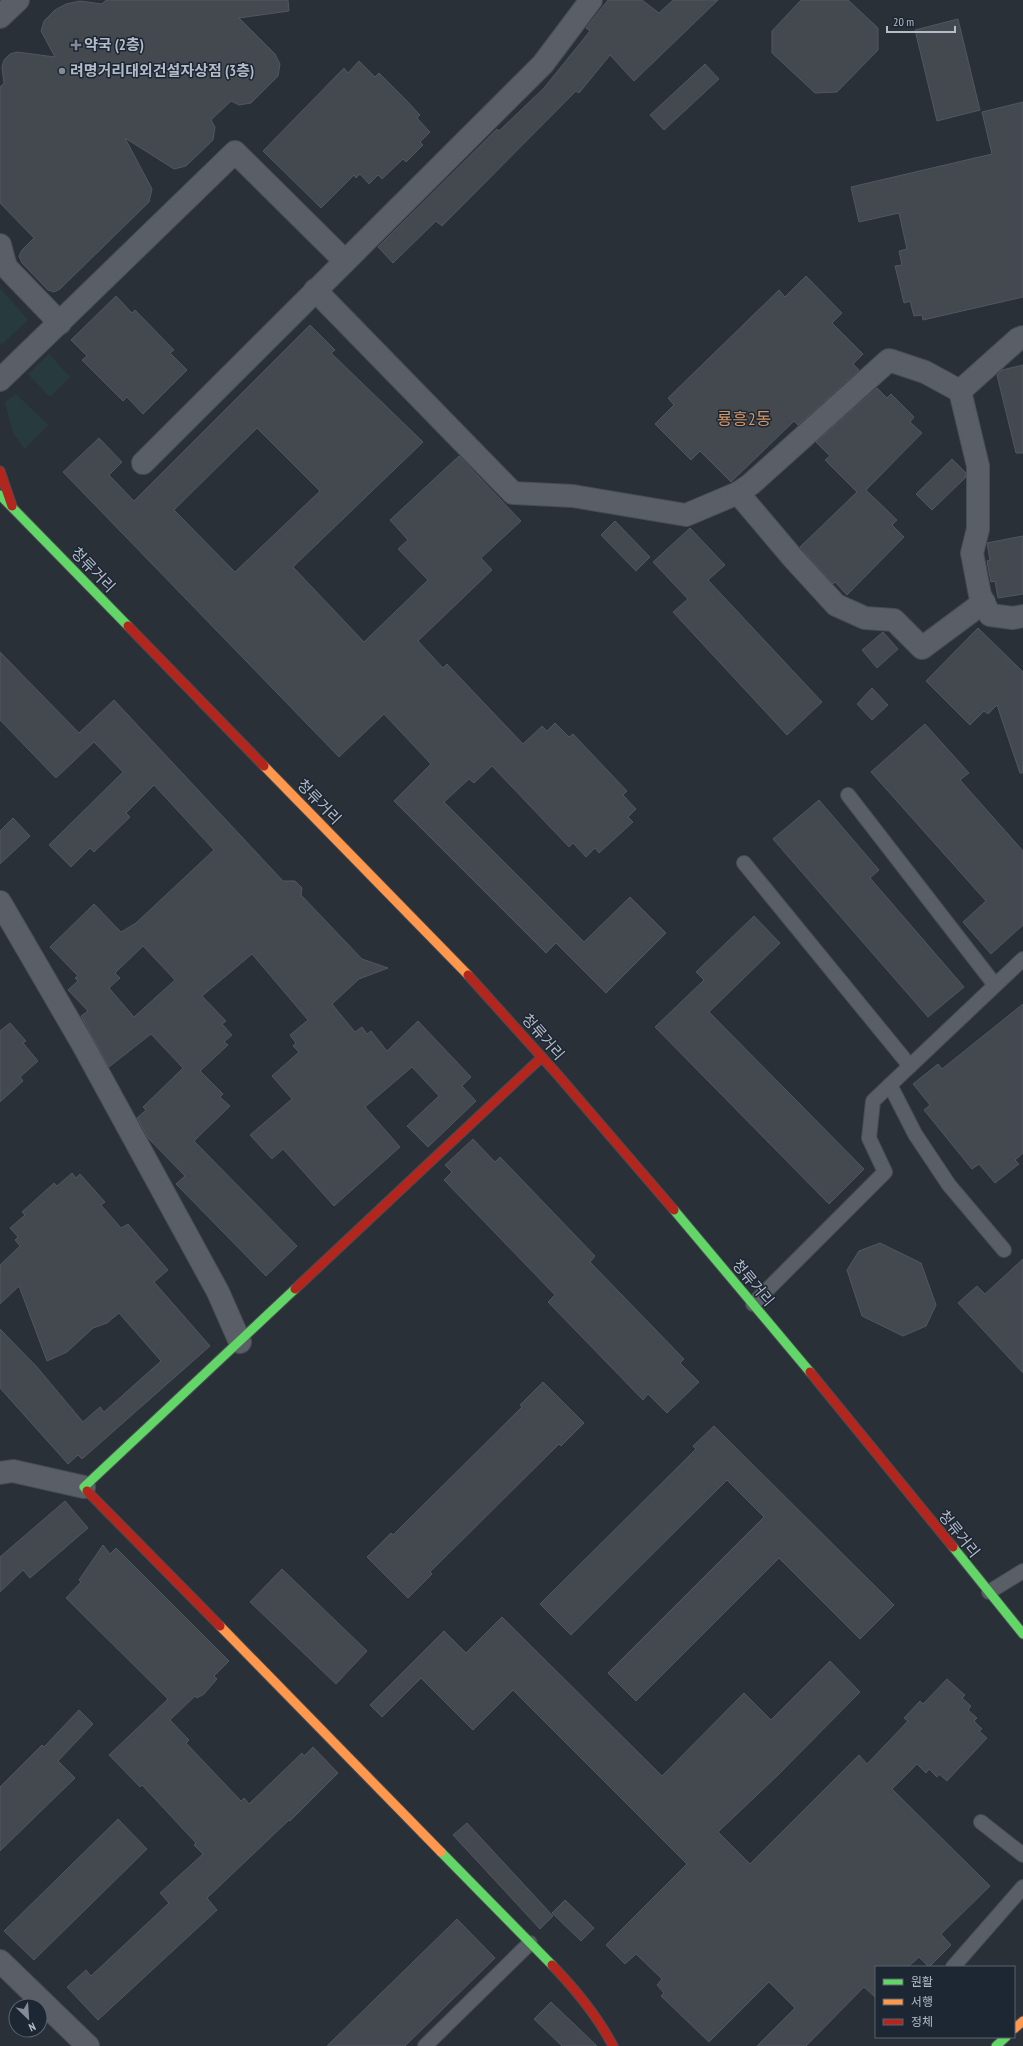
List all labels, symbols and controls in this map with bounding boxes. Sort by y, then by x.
scale bar [887,8,955,34]
text: 20 m [893,14,914,29]
place label: 약국 (2층) [84,35,144,54]
marker: 약국 (2층) [71,40,81,50]
place label: 려명거리대외건설자상점 (3층) [70,61,254,80]
marker: 려명거리대외건설자상점 (3층) [57,66,67,76]
district label: 룡흥2동 [717,408,771,430]
street label: 청류거리 [67,543,119,596]
street label: 청류거리 [293,775,345,828]
street label: 청류거리 [518,1010,569,1064]
street label: 청류거리 [728,1255,778,1310]
street label: 청류거리 [935,1506,984,1561]
legend [875,1966,1015,2038]
text: 원활 [911,1974,933,1989]
text: 서행 [911,1994,933,2009]
north arrow [8,1998,48,2038]
text: 정체 [911,2014,933,2029]
text: N [27,2019,38,2035]

